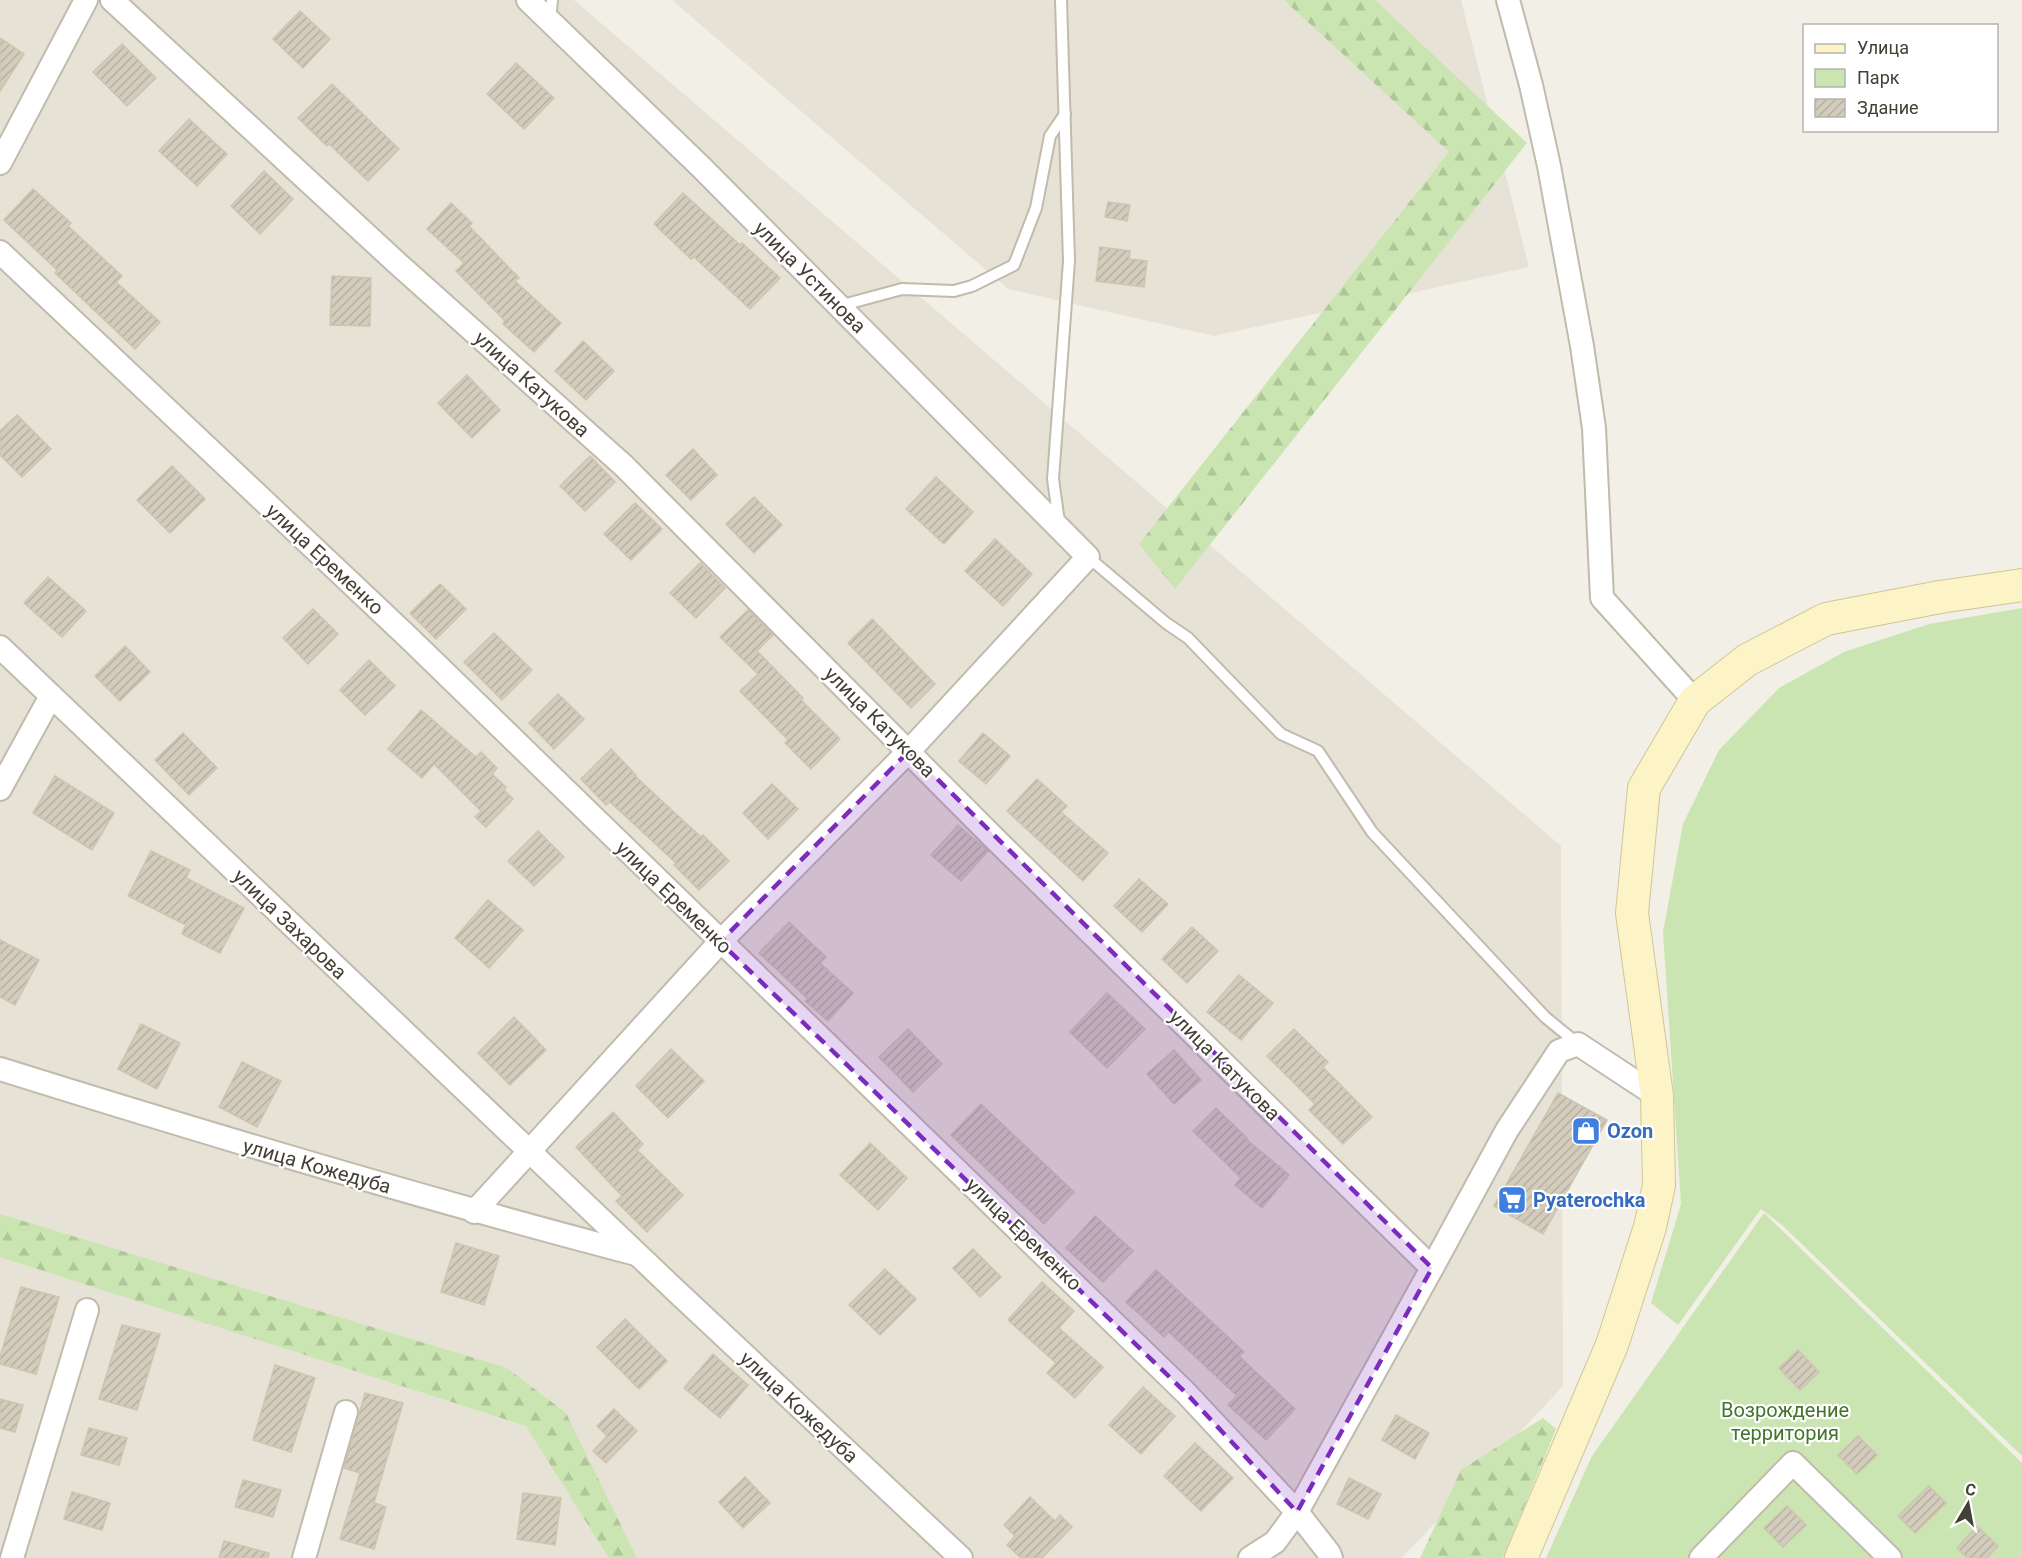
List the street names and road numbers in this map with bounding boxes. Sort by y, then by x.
street label: улица Устинова [749,216,871,338]
street label: улица Катукова [469,326,595,442]
street label: улица Еременко [261,498,389,620]
street label: улица Катукова [820,662,940,782]
street label: улица Еременко [611,836,737,958]
street label: улица Захарова [228,864,352,984]
street label: улица Катукова [1165,1005,1285,1125]
street label: улица Кожедуба [240,1133,394,1199]
street label: улица Еременко [961,1173,1087,1295]
street label: улица Кожедуба [735,1346,863,1468]

